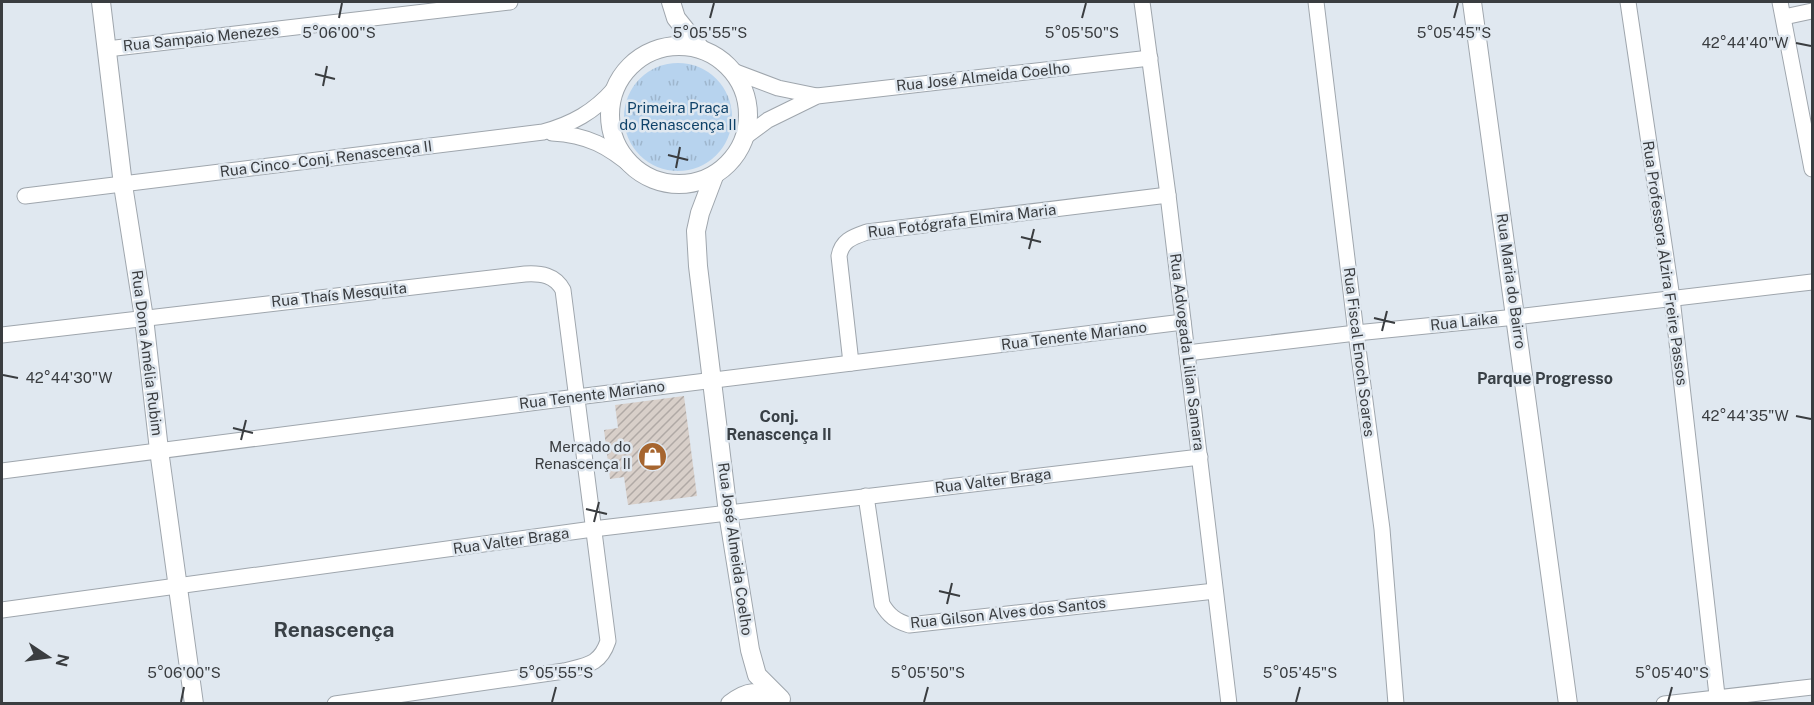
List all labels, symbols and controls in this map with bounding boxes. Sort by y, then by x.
street label: Rua Sampaio Menezes [122,21,280,54]
text: 5°06'00"S [302,24,376,41]
text: 5°05'55"S [673,24,747,41]
text: 5°05'50"S [1045,24,1119,41]
text: 5°05'45"S [1417,24,1491,41]
text: 42°44'40"W [1701,34,1789,51]
street label: Rua José Almeida Coelho [895,59,1071,94]
park label: Primeira Praça do Renascença II [619,99,737,133]
street label: Rua Cinco - Conj. Renascença II [219,137,433,180]
street label: Rua Professora Alzira Freire Passos [1640,139,1691,386]
street label: Rua Fotógrafa Elmira Maria [867,201,1057,241]
street label: Rua Maria do Bairro [1494,212,1529,350]
street label: Rua Advogada Lilian Samara [1167,252,1208,452]
street label: Rua Fiscal Enoch Soares [1341,266,1378,438]
street label: Rua Dona Amélia Rubim [129,269,166,437]
street label: Rua Thaís Mesquita [270,279,407,310]
street label: Rua Laika [1429,310,1499,333]
street label: Rua Tenente Mariano [1000,318,1148,353]
text: 42°44'30"W [25,369,113,386]
district label: Parque Progresso [1477,369,1613,388]
street label: Rua Tenente Mariano [518,377,666,412]
district label: Conj. Renascença II [726,407,832,444]
text: 42°44'35"W [1701,407,1789,424]
place label: Mercado do Renascença II [534,438,631,472]
shop icon: Mercado do Renascença II [636,440,668,472]
street label: Rua José Almeida Coelho [715,461,756,637]
street label: Rua Valter Braga [934,465,1052,496]
street label: Rua Valter Braga [452,524,570,557]
street label: Rua Gilson Alves dos Santos [909,594,1107,631]
district label: Renascença [274,617,394,642]
north arrow [18,627,78,687]
text: N [51,652,73,668]
text: 5°06'00"S [147,664,221,681]
text: 5°05'55"S [519,664,593,681]
text: 5°05'50"S [891,664,965,681]
text: 5°05'45"S [1263,664,1337,681]
text: 5°05'40"S [1635,664,1709,681]

